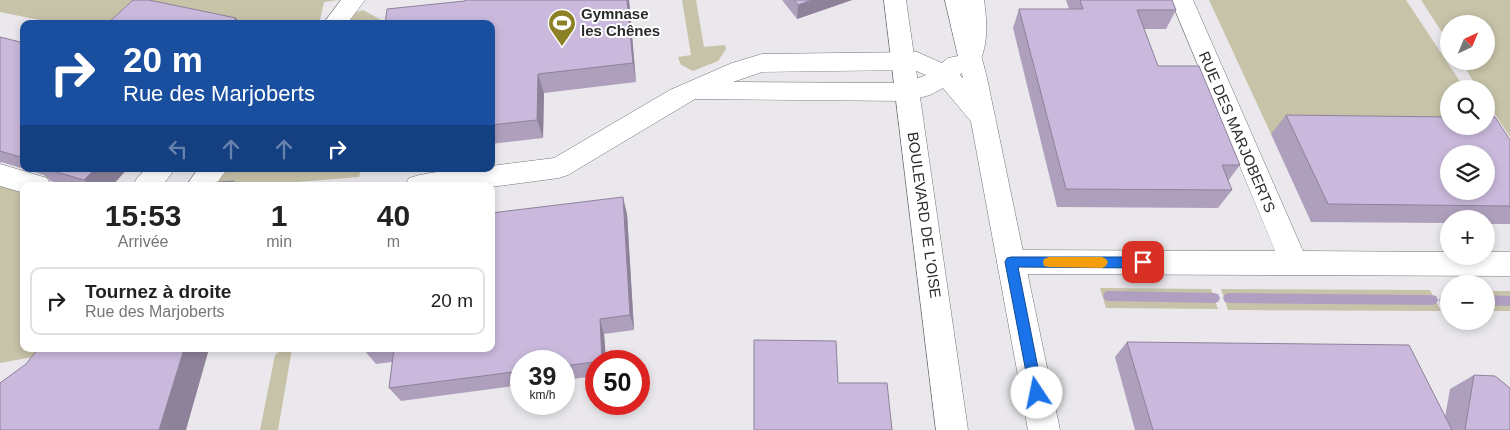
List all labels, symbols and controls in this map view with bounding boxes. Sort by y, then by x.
place label: Gymnase les Chênes [581,5,660,39]
sports icon: Gymnase les Chênes [547,8,577,47]
north arrow [1440,15,1495,70]
map controls [1440,15,1495,330]
icon: right [40,40,105,105]
text: 20 m [123,40,203,79]
street label: RUE DES MARJOBERTS [1196,49,1279,215]
button: search [1440,80,1495,135]
text: Rue des Marjoberts [123,81,315,106]
street label: BOULEVARD DE L'OISE [904,131,945,299]
icon: left [164,135,192,163]
icon: ahead [217,135,245,163]
icon: ahead [270,135,298,163]
icon: right [323,135,351,163]
button: layers [1440,145,1495,200]
text: 15:53 [105,199,182,232]
text: 1 [271,199,288,232]
text: 40 [377,199,410,232]
button: + [1440,210,1495,265]
text: Arrivée [118,233,168,250]
text: min [266,233,292,250]
text: m [387,233,400,250]
pin [1122,241,1164,283]
icon: arrive [1129,248,1157,276]
button: − [1440,275,1495,330]
text: Tournez à droite [85,281,231,302]
icon: right [42,287,70,315]
text: 20 m [431,290,473,311]
text: Rue des Marjoberts [85,303,225,320]
speed limit sign: 50 [585,350,650,415]
text: 39 [529,362,556,390]
position arrow [1010,366,1062,418]
text: km/h [529,388,556,402]

